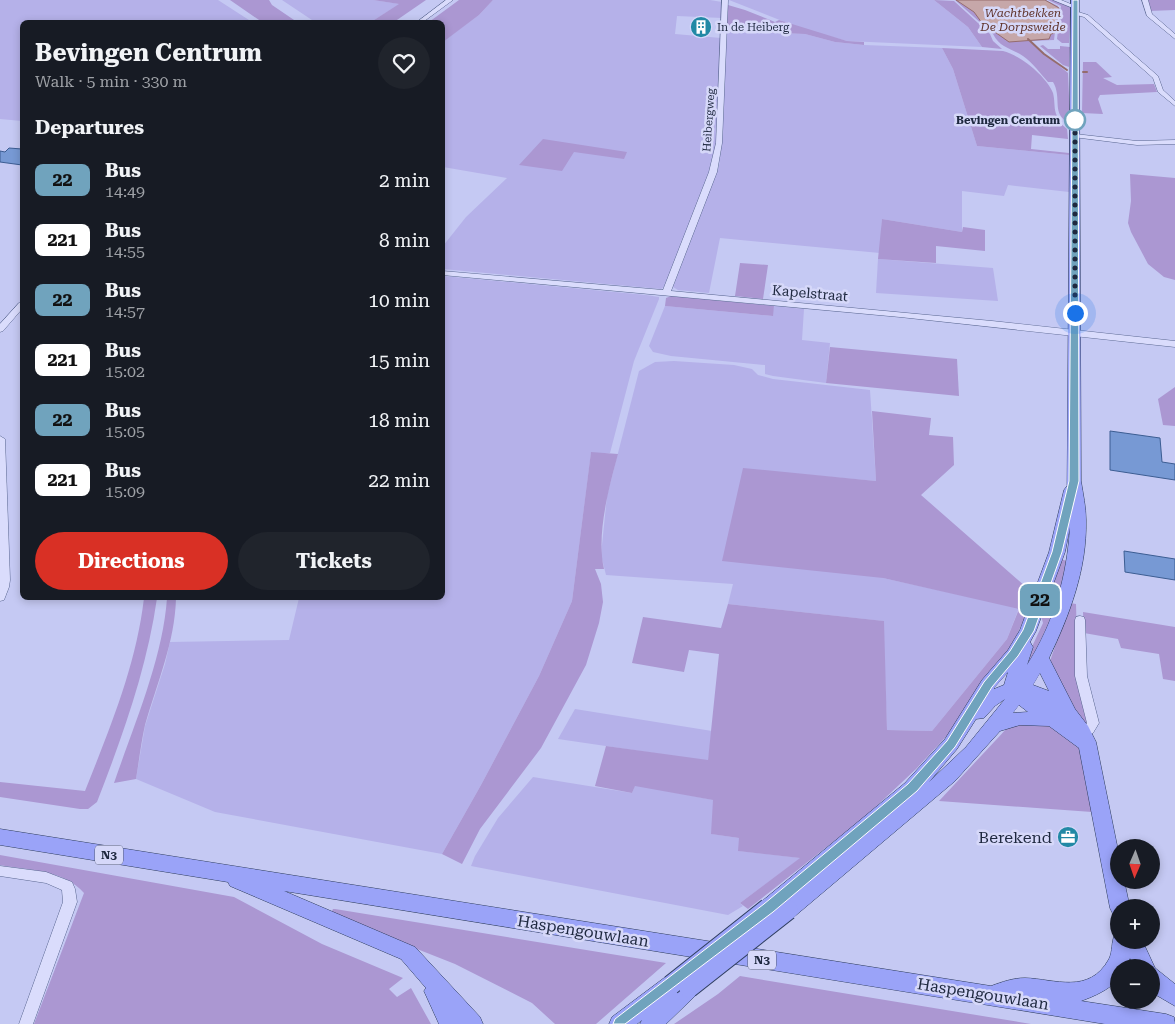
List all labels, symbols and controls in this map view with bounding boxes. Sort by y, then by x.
water label: Wachtbekken De Dorpsweide [979,6,1066,34]
building icon: In de Heiberg [689,15,713,39]
place label: In de Heiberg [717,21,790,34]
button: heart [378,37,430,89]
text: Bevingen Centrum [35,39,262,67]
text: Walk · 5 min · 330 m [35,72,187,91]
street label: Heibergweg [700,87,718,152]
marker: Bevingen Centrum [1064,109,1086,131]
place label: Bevingen Centrum [956,114,1060,127]
text: Departures [35,116,144,139]
text: Bus [105,159,141,182]
text: 22 [52,169,73,190]
text: 2 min [379,169,430,192]
text: 14:49 [105,182,145,201]
text: Bus [105,219,141,242]
text: 221 [47,229,78,250]
text: 8 min [379,229,430,252]
text: 14:55 [105,242,145,261]
text: Bus [105,279,141,302]
street label: Kapelstraat [771,282,849,304]
text: 22 [52,289,73,310]
text: 10 min [368,289,430,312]
your location [1063,301,1088,326]
text: 14:57 [105,302,145,321]
text: Bus [105,339,141,362]
text: 221 [47,349,78,370]
text: 15 min [368,349,430,372]
text: 15:02 [105,362,145,381]
text: Bus [105,399,141,422]
text: 22 [52,409,73,430]
text: 18 min [368,409,430,432]
text: 15:05 [105,422,145,441]
text: Bus [105,459,141,482]
text: 221 [47,469,78,490]
text: 22 min [368,469,430,492]
text: 15:09 [105,482,145,501]
button: Directions [35,532,228,590]
button: Tickets [238,532,430,590]
line badge: 22 [1018,584,1062,616]
text: 22 [1030,589,1050,610]
office icon: Berekend [1056,825,1080,849]
place label: Berekend [978,828,1052,847]
north arrow [1110,839,1160,889]
map controls [1110,839,1160,1009]
road number: N3 [95,846,123,864]
button: + [1110,899,1160,949]
street label: Haspengouwlaan [516,911,650,951]
road number: N3 [748,950,776,970]
button: − [1110,959,1160,1009]
street label: Haspengouwlaan [916,974,1050,1014]

